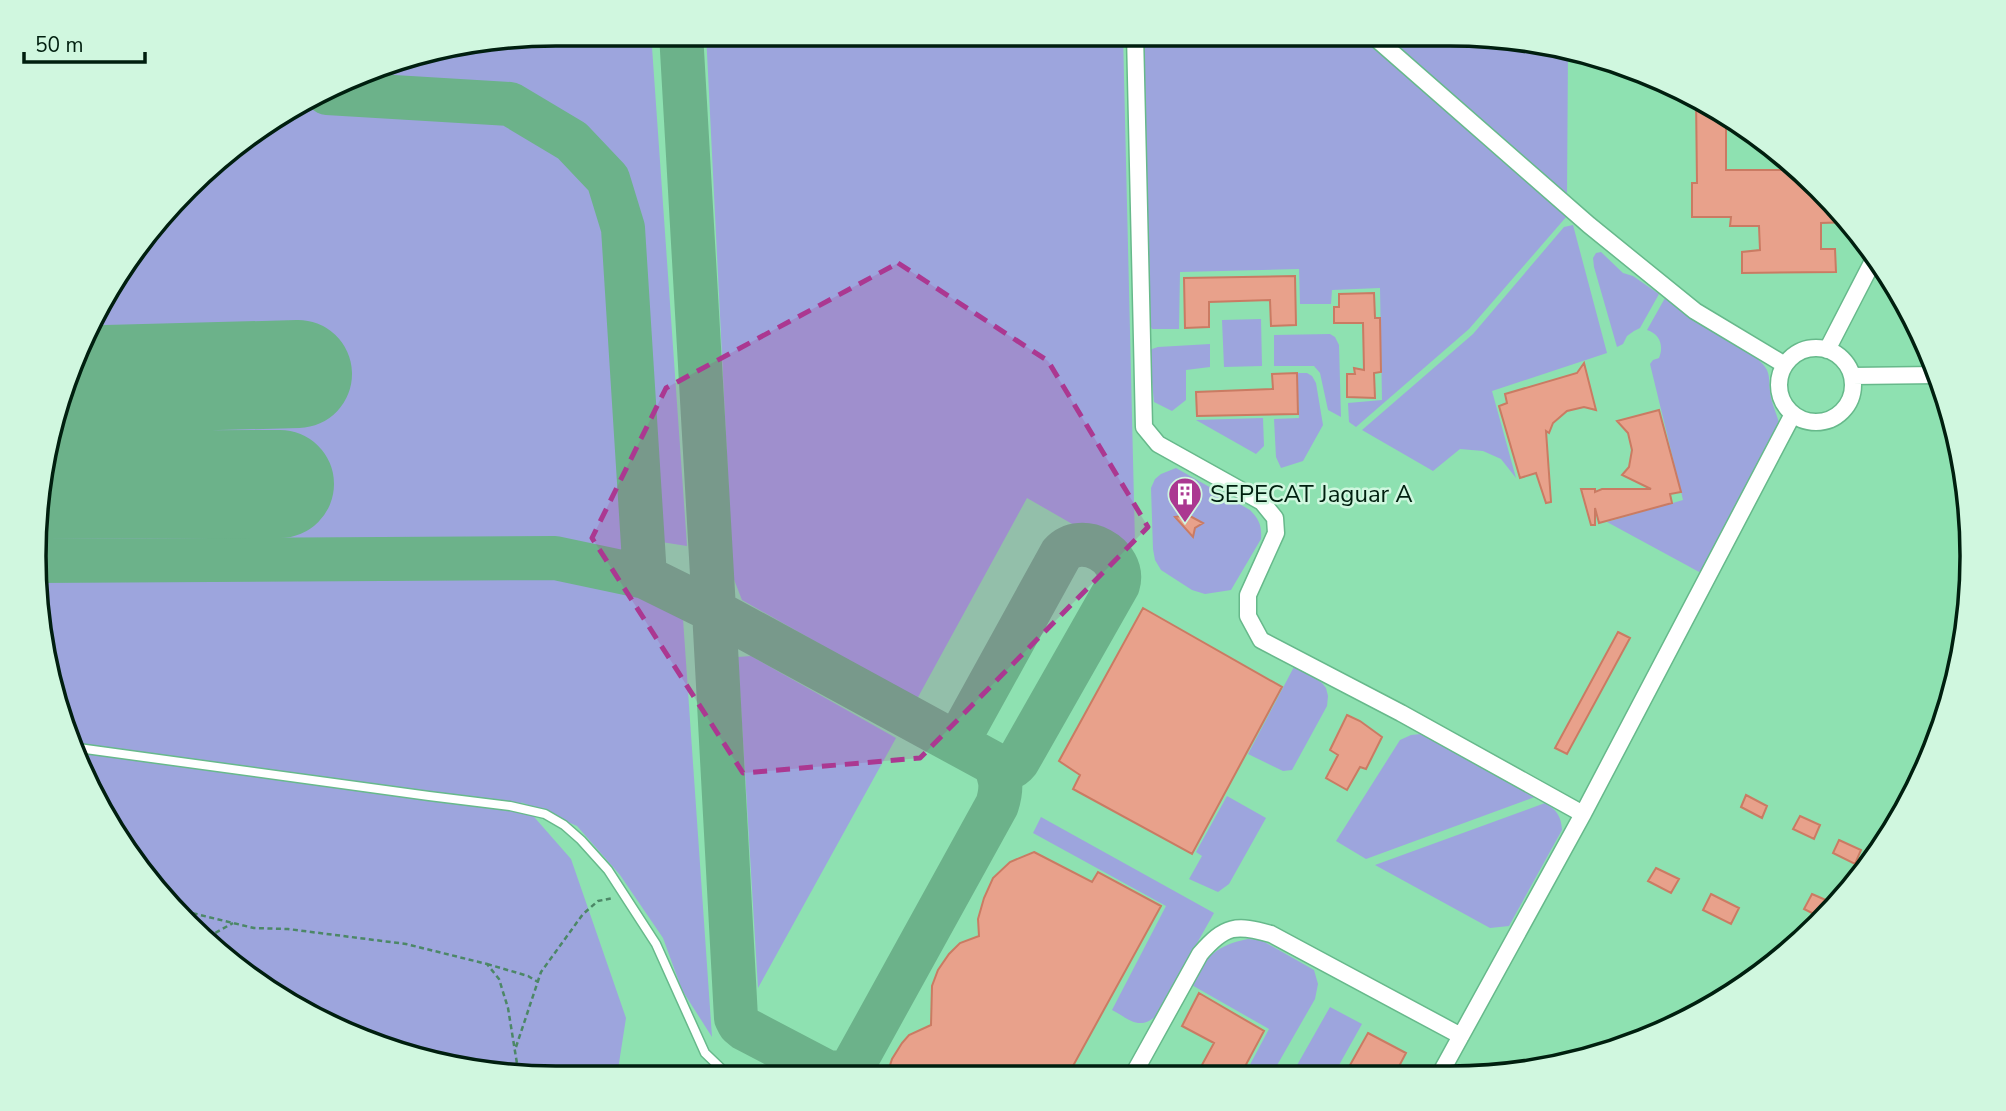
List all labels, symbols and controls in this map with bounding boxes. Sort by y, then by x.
scale bar [24,21,145,65]
text: 50 m [35,31,84,59]
building icon: SEPECAT Jaguar A [1166,475,1204,524]
place label: SEPECAT Jaguar A [1210,478,1413,510]

